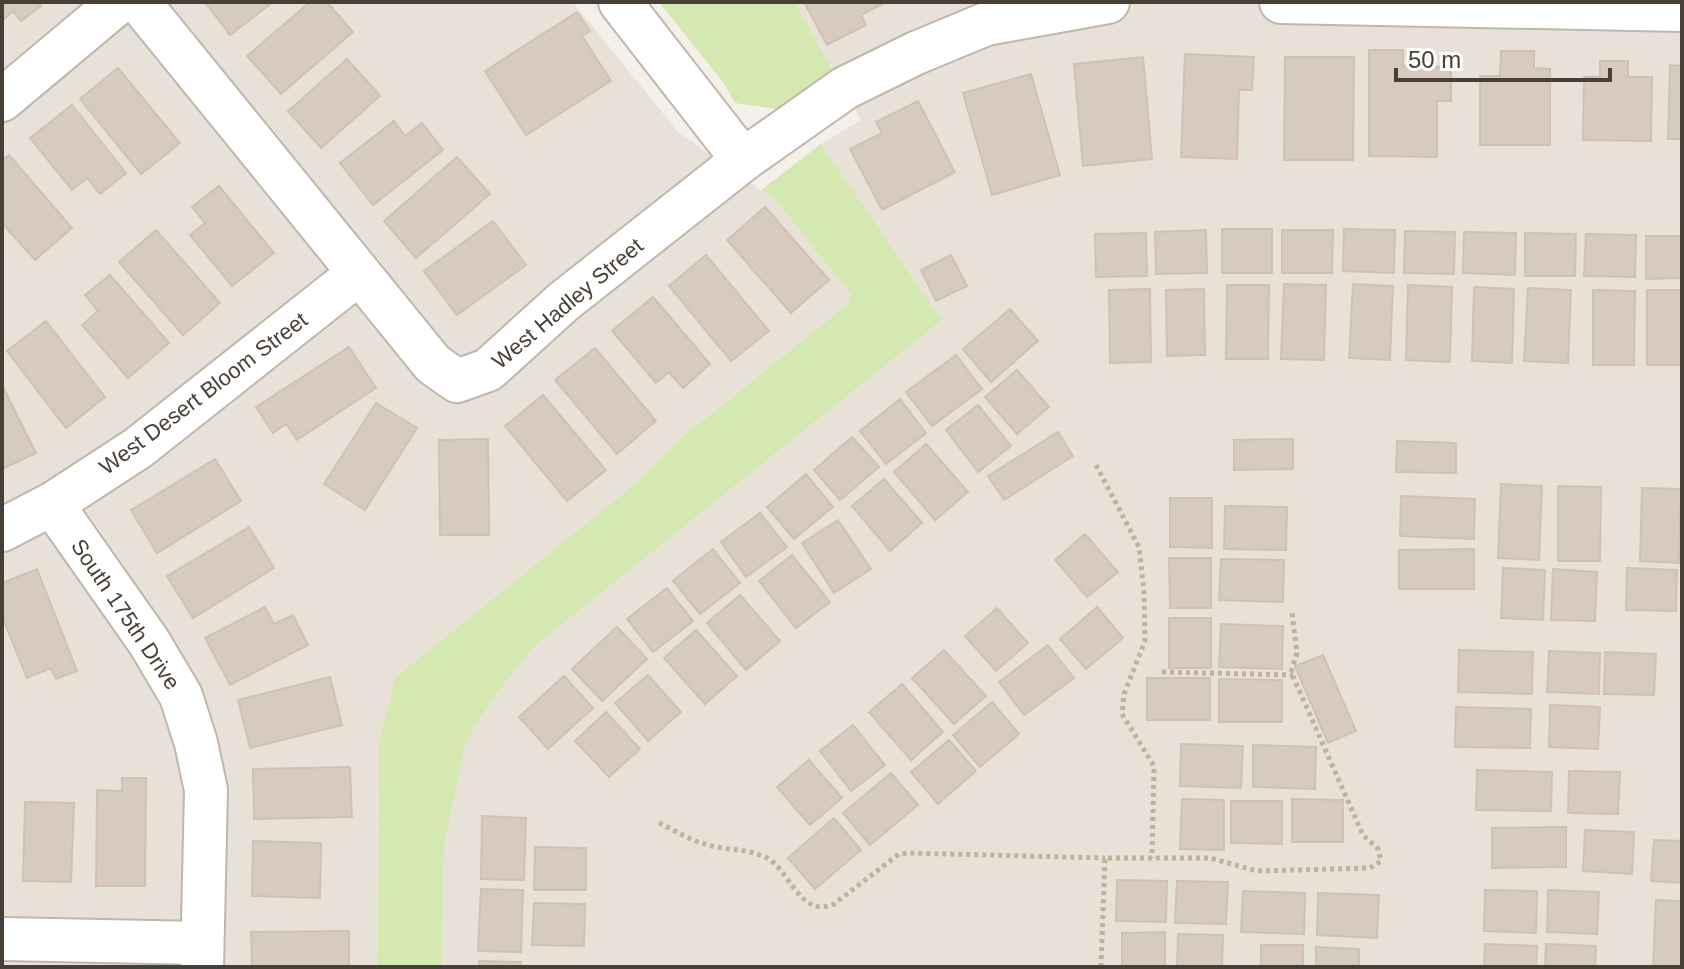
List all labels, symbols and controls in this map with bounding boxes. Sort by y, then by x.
scale bar [1396,32,1610,82]
text: 50 m [1408,46,1461,73]
street label: West Hadley Street [487,233,648,374]
street label: West Desert Bloom Street [94,307,312,480]
street label: South 175th Drive [66,534,185,694]

